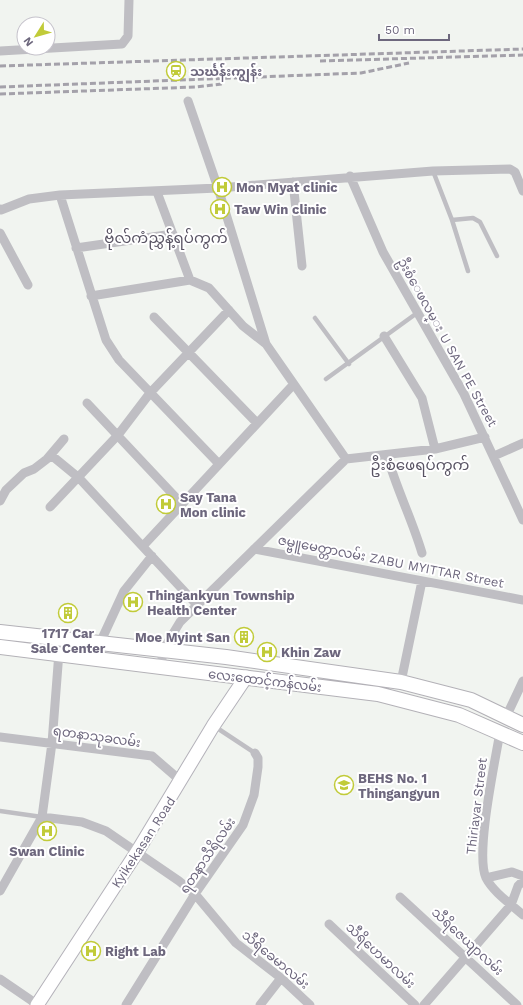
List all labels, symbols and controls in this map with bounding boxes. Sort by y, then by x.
north arrow [16,16,56,56]
scale bar [379,16,449,42]
text: 50 m [385,23,415,37]
text: N [21,35,36,49]
station icon: သင်္ဃန်းကျွန်း [165,60,187,82]
place label: သင်္ဃန်းကျွန်း [190,62,262,83]
hospital icon: Mon Myat clinic [211,176,233,198]
place label: Mon Myat clinic [236,180,338,195]
hospital icon: Taw Win clinic [209,198,231,220]
place label: Taw Win clinic [234,202,327,217]
district label: ဗိုလ်ကံညွှန့်ရပ်ကွက် [104,228,228,250]
street label: ဦးစံေဖလမ္း U SAN PE Street [392,255,501,431]
district label: ဦးစံဖေရပ်ကွက် [371,455,470,477]
place label: Say Tana Mon clinic [180,490,247,520]
hospital icon: Say Tana Mon clinic [155,493,177,515]
street label: ဇမ္ဗူမေတ္တာလမ်း ZABU MYITTAR Street [276,531,506,594]
place label: Thingankyun Township Health Center [147,588,295,618]
hospital icon: Thingankyun Township Health Center [122,591,144,613]
building icon: 1717 Car Sale Center [57,602,79,624]
place label: 1717 Car Sale Center [31,626,106,656]
building icon: Moe Myint San [233,626,255,648]
place label: Moe Myint San [135,630,230,645]
hospital icon: Khin Zaw [256,641,278,663]
place label: Khin Zaw [281,645,341,660]
street label: လေးထောင့်ကန်လမ်း [207,665,323,698]
street label: ရတနာသုခလမ်း [52,722,142,753]
street label: Thiriayar Street [463,756,490,855]
place label: BEHS No. 1 Thingangyun [358,771,440,801]
school or university icon: BEHS No. 1 Thingangyun [333,774,355,796]
street label: Kyikekasan Road [108,794,179,891]
street label: ရတနာသီရိလမ်း [176,814,241,898]
hospital icon: Swan Clinic [36,820,58,842]
place label: Swan Clinic [9,844,85,859]
street label: သီရိဇေယျာလမ်း [427,904,507,981]
street label: သီရိဟေမာလမ်း [341,919,419,993]
street label: သီရိခေမာလမ်း [237,926,313,994]
hospital icon: Right Lab [80,940,102,962]
place label: Right Lab [105,944,166,959]

